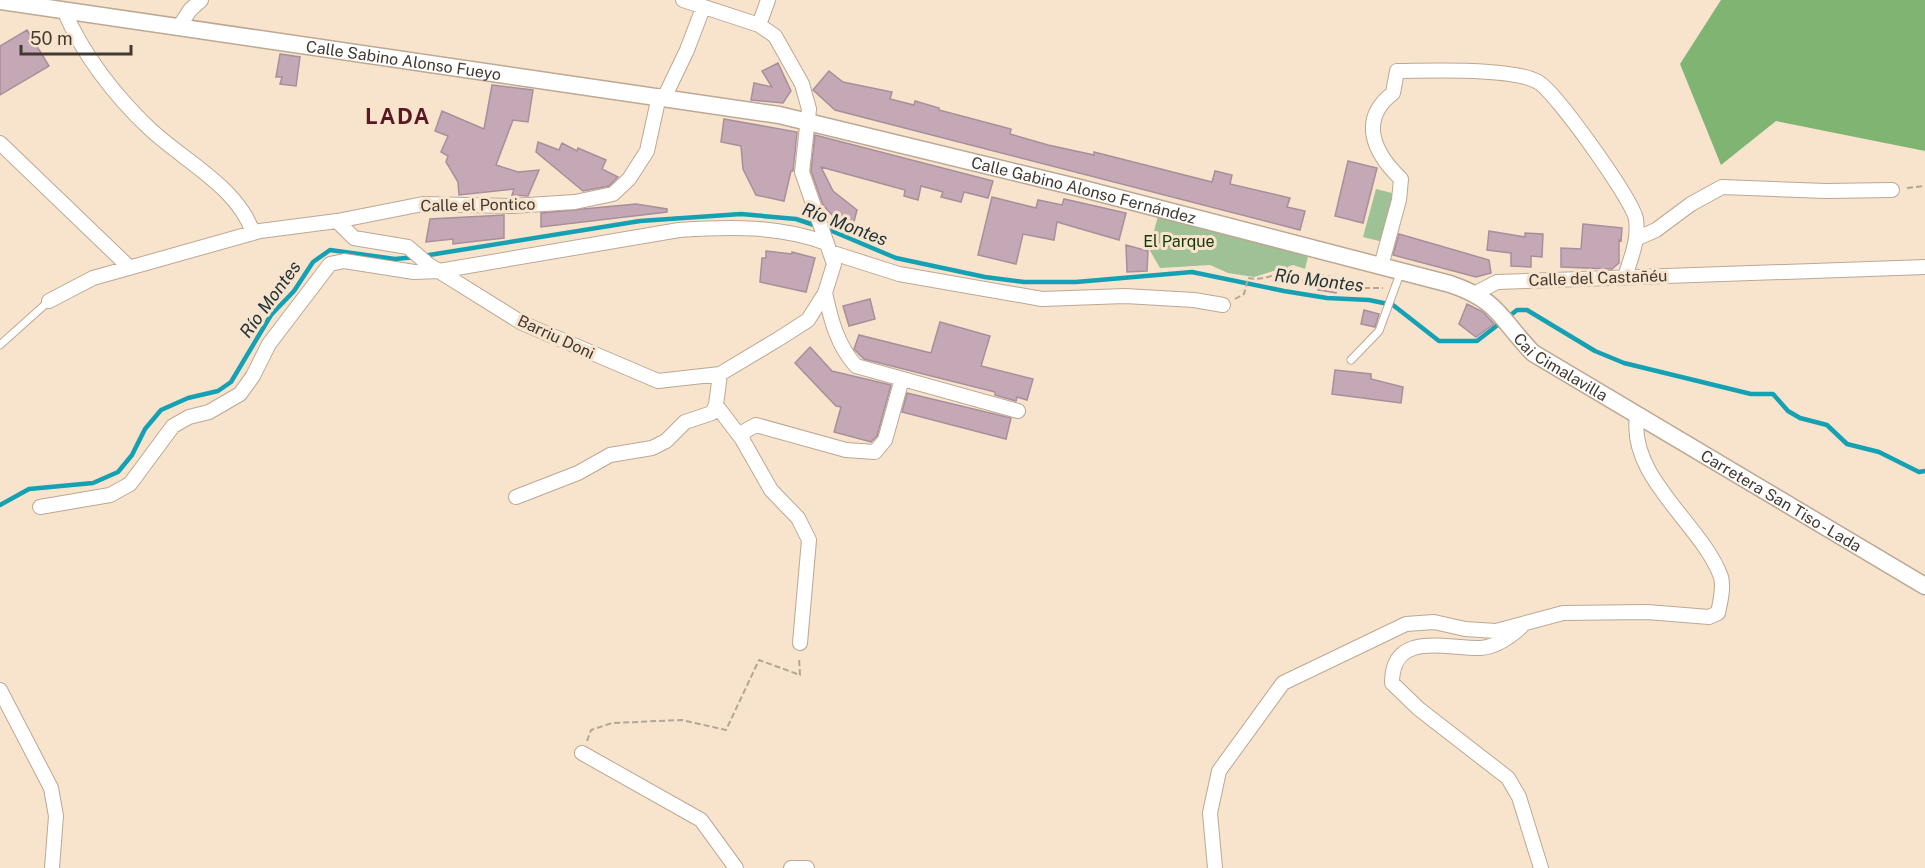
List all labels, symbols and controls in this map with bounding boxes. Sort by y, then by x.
scale bar [21,18,130,56]
text: 50 m [30,28,73,49]
street label: Calle Sabino Alonso Fueyo [305,36,503,84]
district label: LADA [365,103,431,129]
street label: Calle Gabino Alonso Fernández [969,152,1198,227]
street label: Calle el Pontico [420,194,536,216]
water label: Río Montes [799,198,891,250]
park label: El Parque [1143,232,1215,251]
water label: Río Montes [235,256,305,341]
water label: Río Montes [1273,264,1365,296]
street label: Calle del Castañéu [1528,266,1668,290]
street label: Barriu Doni [515,311,597,363]
street label: Cai Cimalavilla [1510,329,1611,405]
street label: Carretera San Tiso - Lada [1697,445,1865,556]

